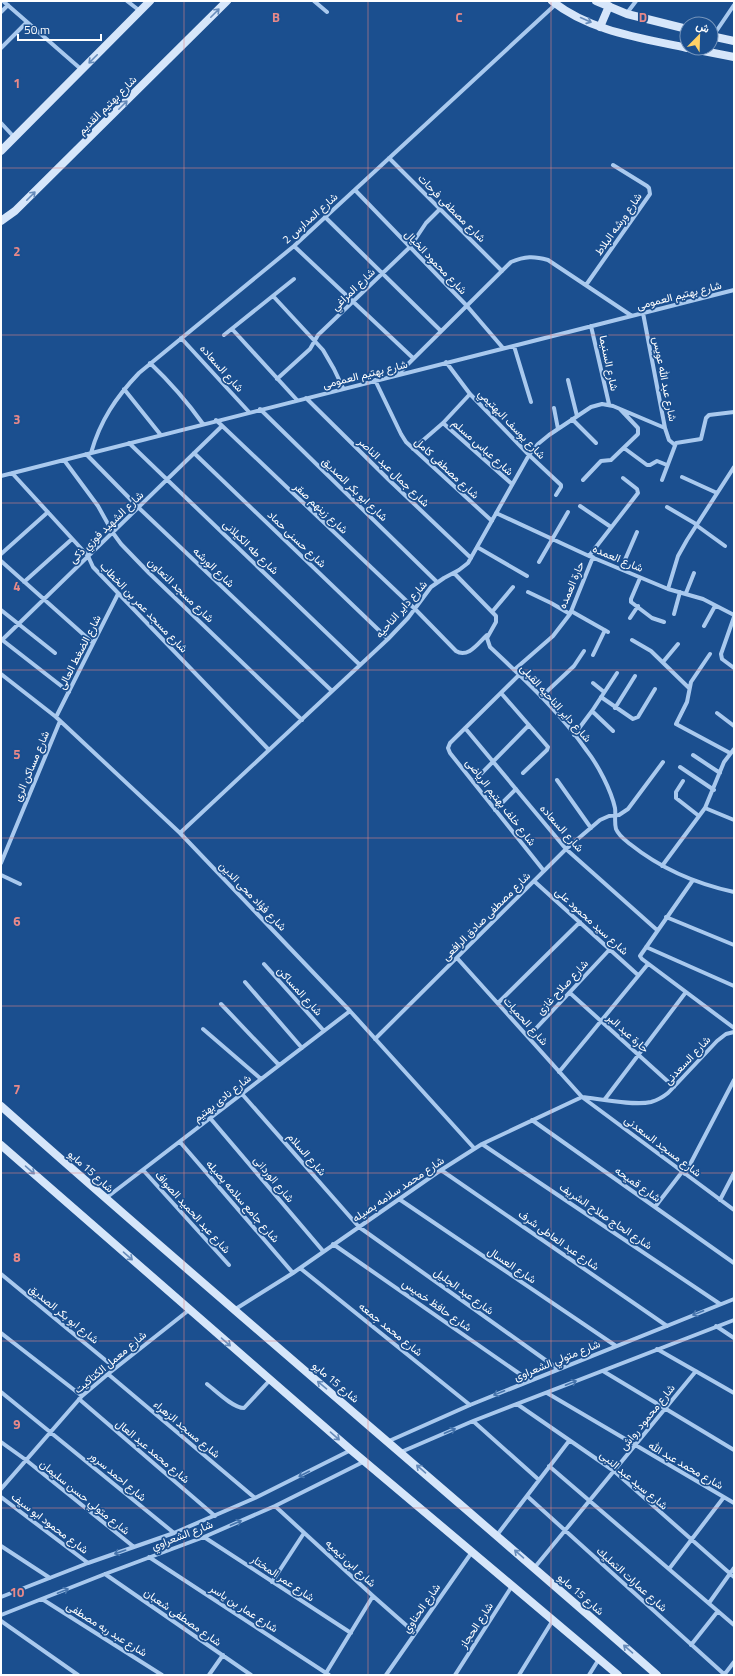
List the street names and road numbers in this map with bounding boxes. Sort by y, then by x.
street label: شارع بهتيم القديم [74,72,140,138]
street label: شارع مصطفى فرحات [414,170,490,246]
street label: شارع المدارس 2 [279,189,341,247]
street label: شارع ورشه البلاط [590,189,646,259]
street label: شارع محمود الخيال [401,226,471,298]
street label: شارع المراغي [327,264,380,315]
street label: شارع بهتيم العمومى [635,277,723,313]
street label: شارع السنيما [595,334,623,393]
street label: شارع عبد الله عويس [649,335,681,423]
street label: شارع السعاده [196,341,248,396]
street label: شارع بهتيم العمومى [321,356,409,392]
street label: شارع يوسف البهتيمي [473,386,550,464]
street label: شارع عباس مسلم [449,415,518,479]
street label: شارع جمال عبد الناصر [354,433,434,511]
street label: شارع مصطفى كامل [411,434,483,502]
street label: شارع ابو بكر الصديق [318,453,392,525]
street label: شارع زينهم صقر [289,478,352,538]
street label: شارع الشهيد فوزي ذكى [65,487,149,568]
street label: شارع حسنى حماد [264,507,330,571]
street label: شارع طه الكيلانى [220,516,283,578]
street label: شارع العمده [590,540,646,576]
street label: شارع الورشه [190,543,239,591]
street label: شارع مسجد التعاون [144,554,218,626]
street label: شارع مسجد عمر بن الخطاب [96,558,192,656]
street label: حارة العمده [554,559,588,611]
street label: شارع داير الناحيه [371,576,431,641]
street label: شارع الضغط العالى [53,612,105,692]
street label: شارع داير الناحيه القبلى [517,660,596,746]
street label: شارع مساكن الرى [9,728,53,804]
street label: شارع خلف بهتيم الرياضى [462,755,540,849]
street label: شارع السعاده [536,801,588,856]
street label: شارع فؤاد محى الدين [216,858,291,934]
street label: شارع مصطفى صادق الرافعى [438,868,534,964]
street label: شارع سيد محمود على [552,884,633,959]
street label: شارع صلاح غازى [532,956,592,1018]
street label: شارع المساكن [273,963,327,1019]
street label: شارع الحميات [500,993,552,1049]
street label: حارة عبد البر [602,1009,653,1056]
street label: شارع السعدنى [660,1032,714,1088]
street label: شارع نادى بهتيم [190,1070,255,1126]
street label: شارع مسجد السعدنى [621,1112,705,1181]
street label: شارع السلام [284,1129,331,1179]
street label: شارع 15 مايو [64,1146,118,1196]
street label: شارع الوردانى [250,1152,298,1206]
street label: شارع محمد سلامه بصيله [349,1152,447,1226]
street label: شارع جامع سلامه بصيله [203,1156,284,1246]
street label: شارع قميحه [612,1162,665,1206]
street label: شارع عبد الحميد الصواف [151,1167,235,1257]
street label: شارع الحاج صلاح الشريف [556,1179,656,1253]
street label: شارع عبد العاطى شرف [515,1206,603,1274]
street label: شارع العسال [484,1243,540,1287]
street label: شارع عبد الجليل [431,1264,498,1318]
street label: شارع حافظ خميس [399,1275,475,1335]
street label: شارع ابو بكر الصديق [25,1281,103,1348]
street label: شارع محمد جمعه [356,1298,427,1360]
street label: شارع معمل الكتاكيت [70,1327,150,1397]
street label: شارع متولي الشعراوى [511,1335,604,1387]
street label: شارع 15 مايو [309,1358,363,1407]
street label: شارع محمود رواش [615,1380,679,1453]
street label: شارع مسجد الزهراء [150,1396,224,1462]
street label: شارع محمد عبد العال [113,1415,194,1487]
street label: شارع محمد عبد الله [646,1437,727,1493]
street label: شارع احمد سرور [85,1447,150,1505]
street label: شارع سيد عبد النبى [596,1447,672,1514]
street label: شارع متولي حسن سليمان [35,1456,134,1540]
street label: شارع محمود ابو سيف [8,1489,92,1558]
street label: شارع الشعراوي [149,1516,216,1556]
street label: شارع ابن تيميه [322,1535,380,1591]
street label: شارع عمارات التمليك [593,1543,671,1615]
street label: شارع عمر المختار [247,1550,318,1605]
street label: شارع 15 مايو [554,1569,608,1619]
street label: شارع عمار بن ياسر [206,1579,282,1636]
street label: شارع الحناوي [398,1580,446,1637]
street label: شارع مصطفى شعبان [141,1584,225,1650]
street label: شارع عبد ربه مصطفى [63,1598,151,1660]
street label: شارع الحجاز [455,1599,497,1652]

